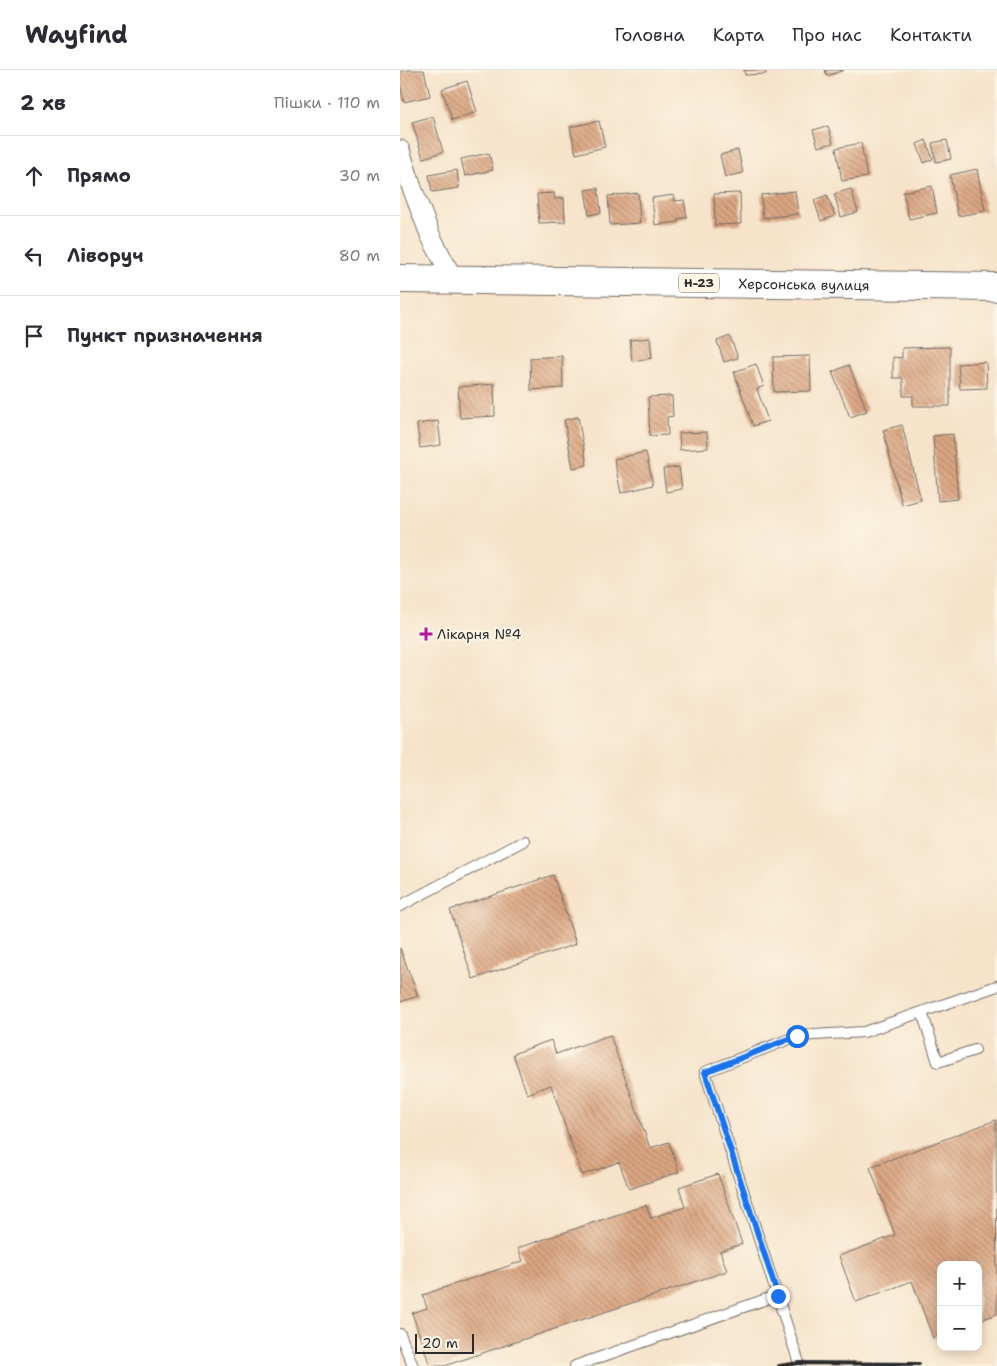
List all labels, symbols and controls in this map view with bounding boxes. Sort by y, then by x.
text: Wayfind [25,19,128,51]
text: Головна [614,23,685,47]
text: Карта [713,23,764,47]
text: Про нас [792,23,862,47]
text: Контакти [890,23,972,47]
text: 2 хв [20,89,66,117]
text: Пішки · 110 m [274,92,380,113]
icon: ahead [20,162,48,190]
text: Прямо [67,163,131,188]
text: 30 m [339,165,380,186]
icon: left [20,242,48,270]
text: Ліворуч [67,243,143,268]
text: 80 m [339,245,380,266]
road number: Н-23 [679,274,719,292]
street label: Херсонська вулиця [738,275,870,294]
icon: arrive [20,322,48,350]
text: Пункт призначення [67,323,263,348]
place label: Лікарня №4 [437,625,521,643]
marker: Лікарня №4 [419,627,433,641]
route start [786,1025,809,1048]
map controls [937,1261,982,1351]
button: + [937,1261,982,1306]
route end [767,1285,790,1308]
button: − [937,1306,982,1351]
scale bar [415,1331,474,1354]
text: 20 m [422,1334,458,1352]

